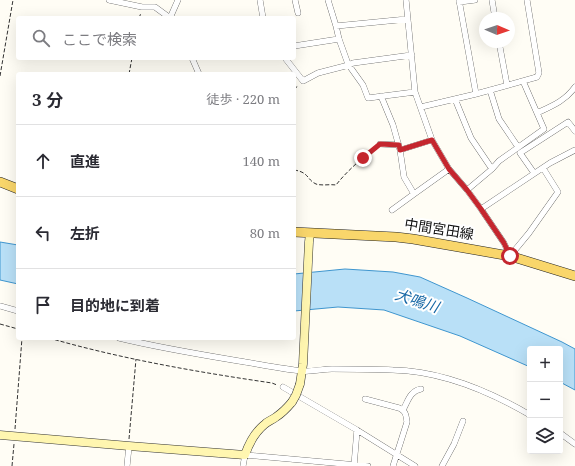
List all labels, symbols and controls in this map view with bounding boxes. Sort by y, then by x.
north arrow [479,12,515,48]
search box [16,16,296,60]
icon: search [30,27,52,49]
text: ここで検索 [62,29,137,49]
text: 3 分 [32,88,63,111]
text: 徒歩 · 220 m [207,90,280,108]
route end [354,149,372,167]
icon: ahead [32,150,54,172]
text: 直進 [70,151,100,171]
text: 140 m [243,152,280,170]
street label: 中間宮田線 [403,214,475,243]
icon: left [32,222,54,244]
text: 左折 [70,223,100,243]
text: 80 m [250,224,280,242]
route start [501,247,519,265]
water label: 犬鳴川 [393,284,444,317]
icon: arrive [32,294,54,316]
text: 目的地に到着 [70,295,160,315]
map controls [527,346,563,454]
button: + [527,346,563,382]
button: − [527,382,563,418]
button: layers [527,418,563,454]

